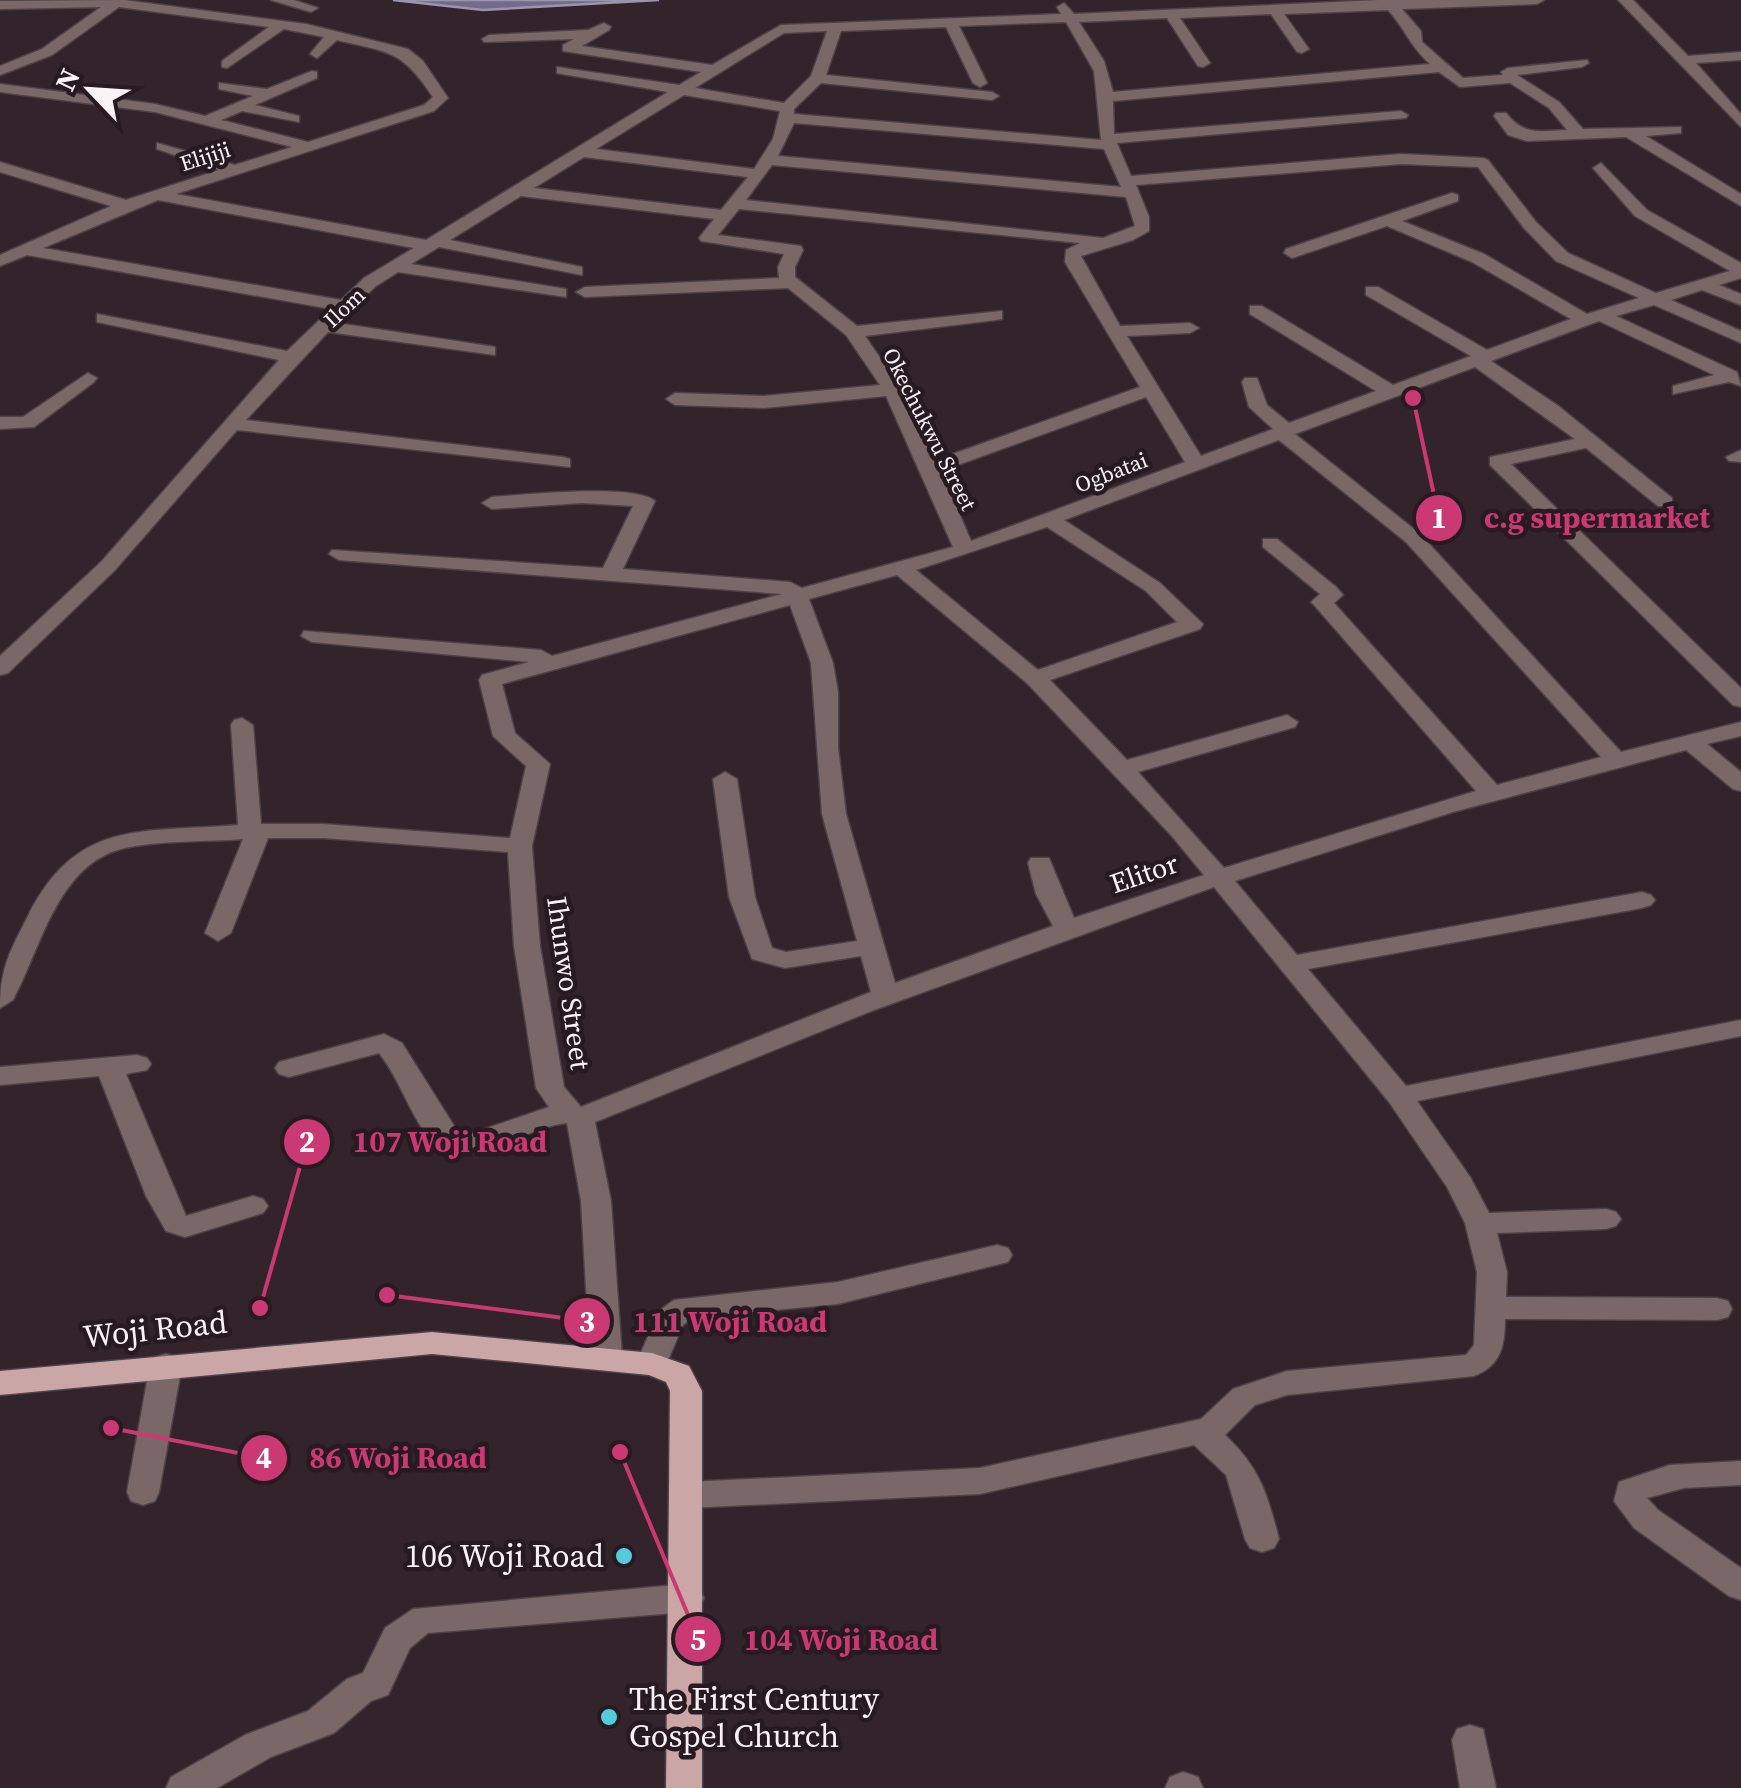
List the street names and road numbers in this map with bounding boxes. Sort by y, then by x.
street label: Elijiji [176,134,234,178]
street label: Ilom [317,280,371,334]
street label: Okechukwu Street [876,343,984,516]
street label: Ogbatai [1070,444,1152,500]
street label: Elitor [1105,844,1183,902]
street label: Ihunwo Street [538,894,600,1073]
street label: Woji Road [81,1300,229,1358]

